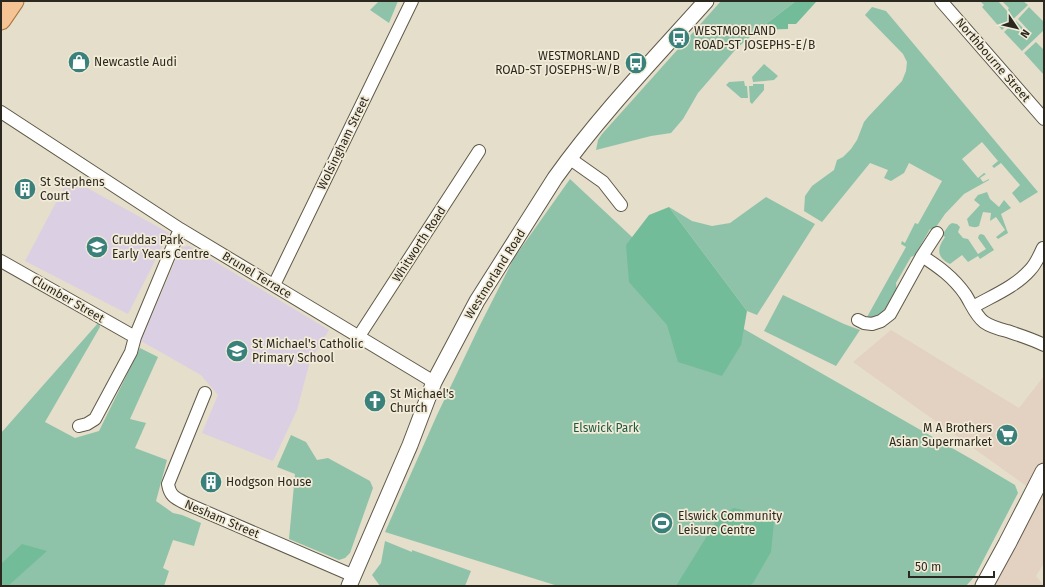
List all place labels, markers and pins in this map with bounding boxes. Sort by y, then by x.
place label: WESTMORLAND ROAD-ST JOSEPHS-E/B [694,24,815,52]
bus stop icon: WESTMORLAND ROAD-ST JOSEPHS-E/B [666,25,692,51]
shop icon: Newcastle Audi [66,49,92,75]
place label: WESTMORLAND ROAD-ST JOSEPHS-W/B [495,49,620,77]
bus stop icon: WESTMORLAND ROAD-ST JOSEPHS-W/B [623,50,649,76]
place label: Newcastle Audi [94,55,177,69]
place label: St Stephens Court [40,175,105,203]
building icon: St Stephens Court [12,176,38,202]
place label: Cruddas Park Early Years Centre [112,233,209,261]
school or university icon: Cruddas Park Early Years Centre [84,234,110,260]
place label: St Michael's Catholic Primary School [252,337,364,365]
school or university icon: St Michael's Catholic Primary School [224,338,250,364]
place label: St Michael's Church [390,387,454,415]
church icon: St Michael's Church [362,388,388,414]
place label: M A Brothers Asian Supermarket [889,421,993,449]
supermarket icon: M A Brothers Asian Supermarket [994,422,1020,448]
building icon: Hodgson House [198,469,224,495]
place label: Hodgson House [226,475,312,489]
place label: Elswick Community Leisure Centre [678,509,782,537]
sports icon: Elswick Community Leisure Centre [649,510,675,536]

